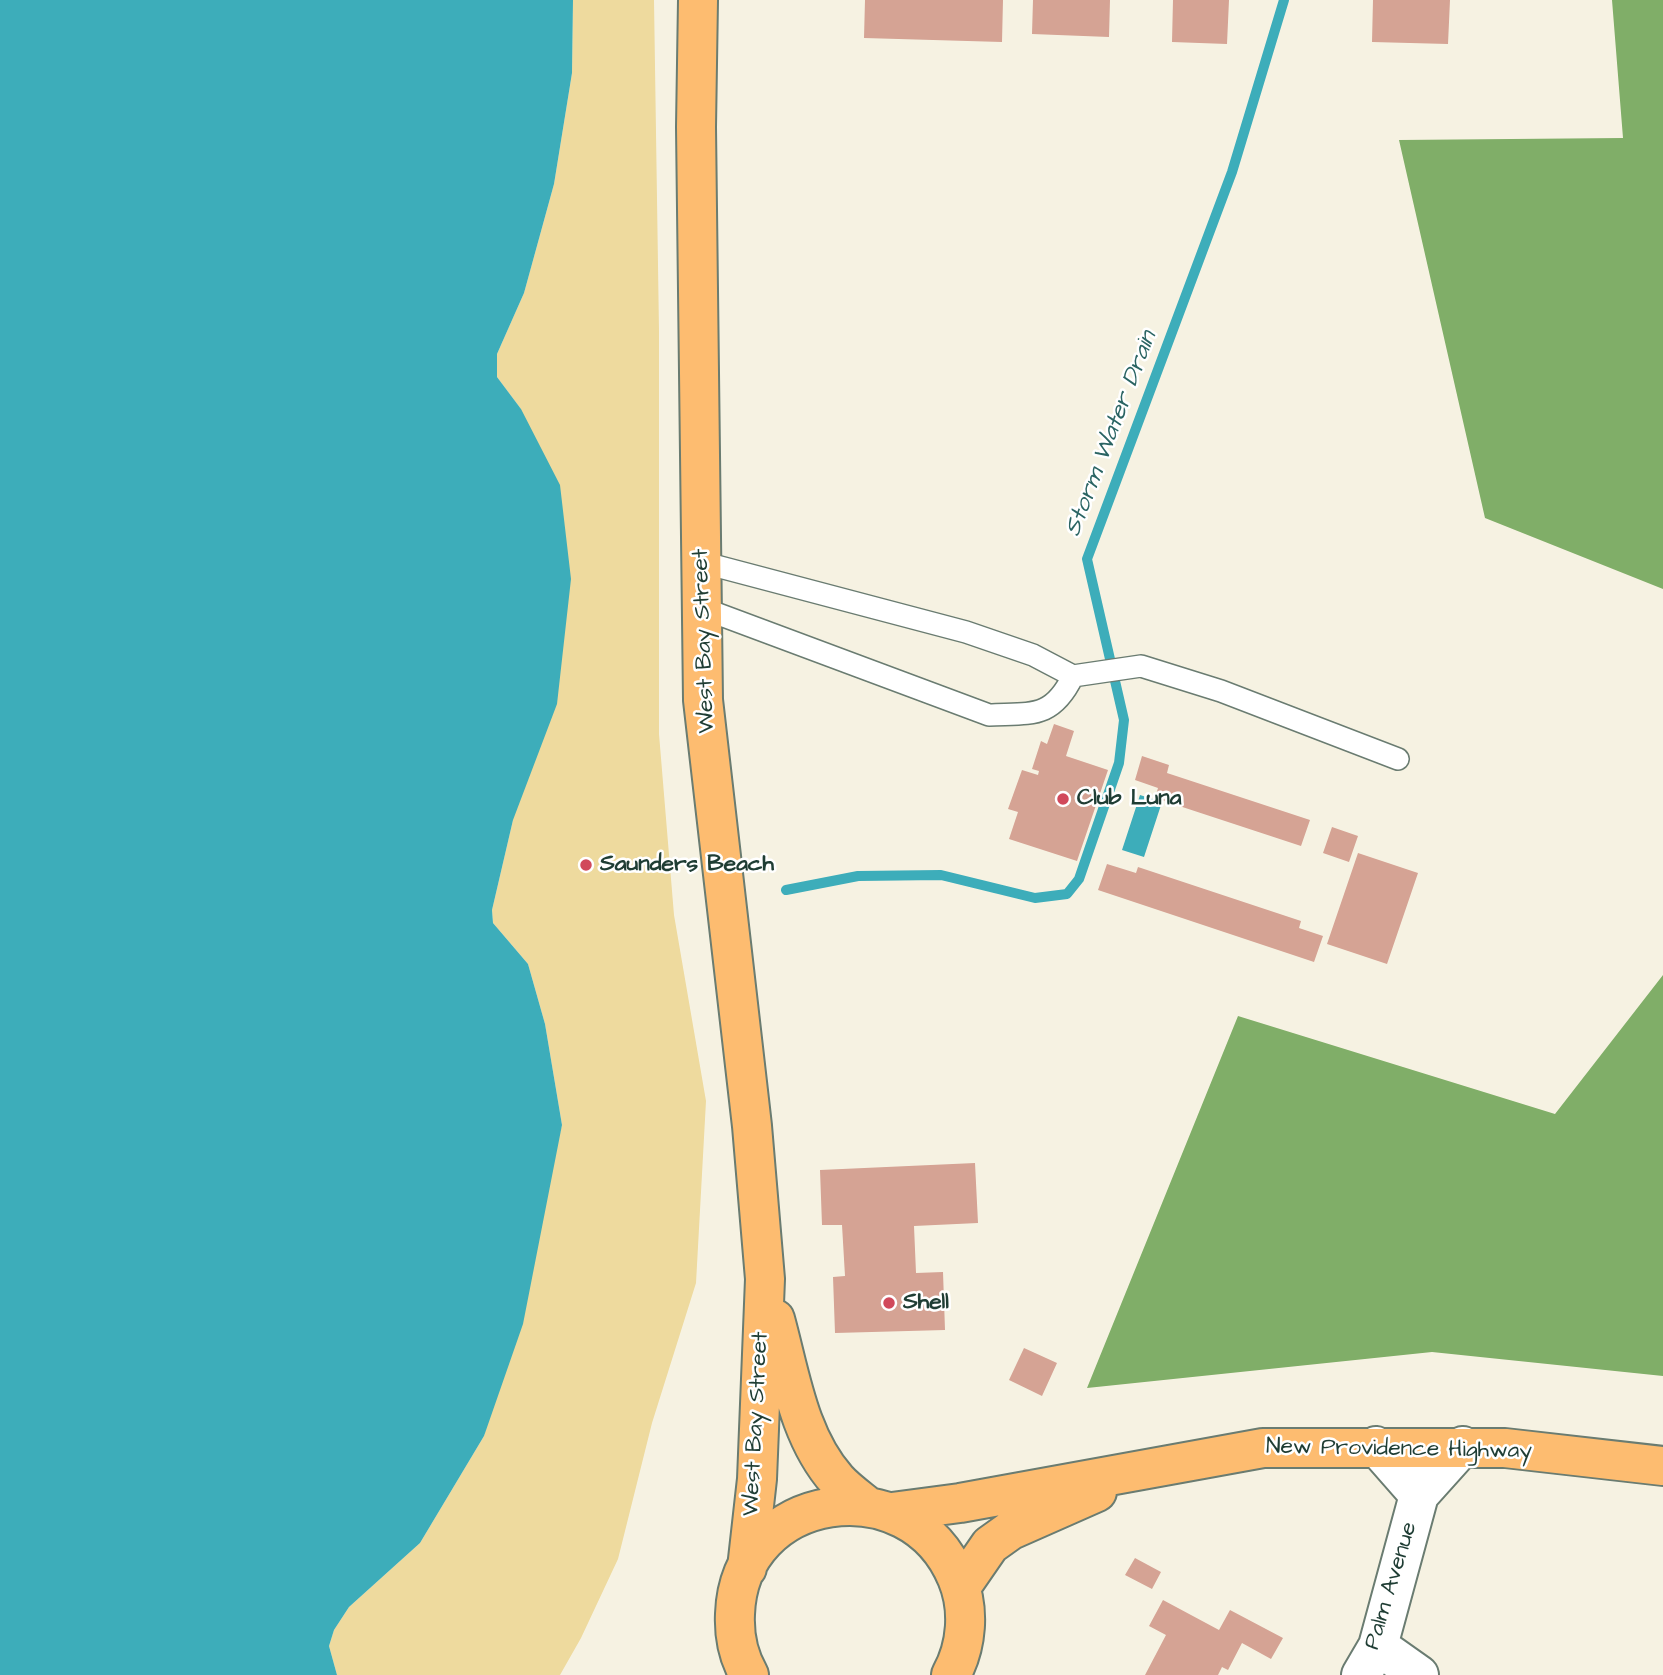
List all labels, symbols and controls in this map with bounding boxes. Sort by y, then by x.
water label: Storm Water Drain [1060,327,1164,541]
street label: West Bay Street [688,548,722,734]
place label: Club Luna [1077,785,1182,813]
marker: Club Luna [1055,791,1071,807]
place label: Saunders Beach [600,851,774,879]
marker: Saunders Beach [578,857,594,873]
place label: Shell [903,1289,949,1317]
marker: Shell [881,1295,897,1311]
street label: West Bay Street [738,1331,776,1517]
street label: New Providence Highway [1266,1434,1532,1466]
street label: Palm Avenue [1360,1519,1424,1653]

